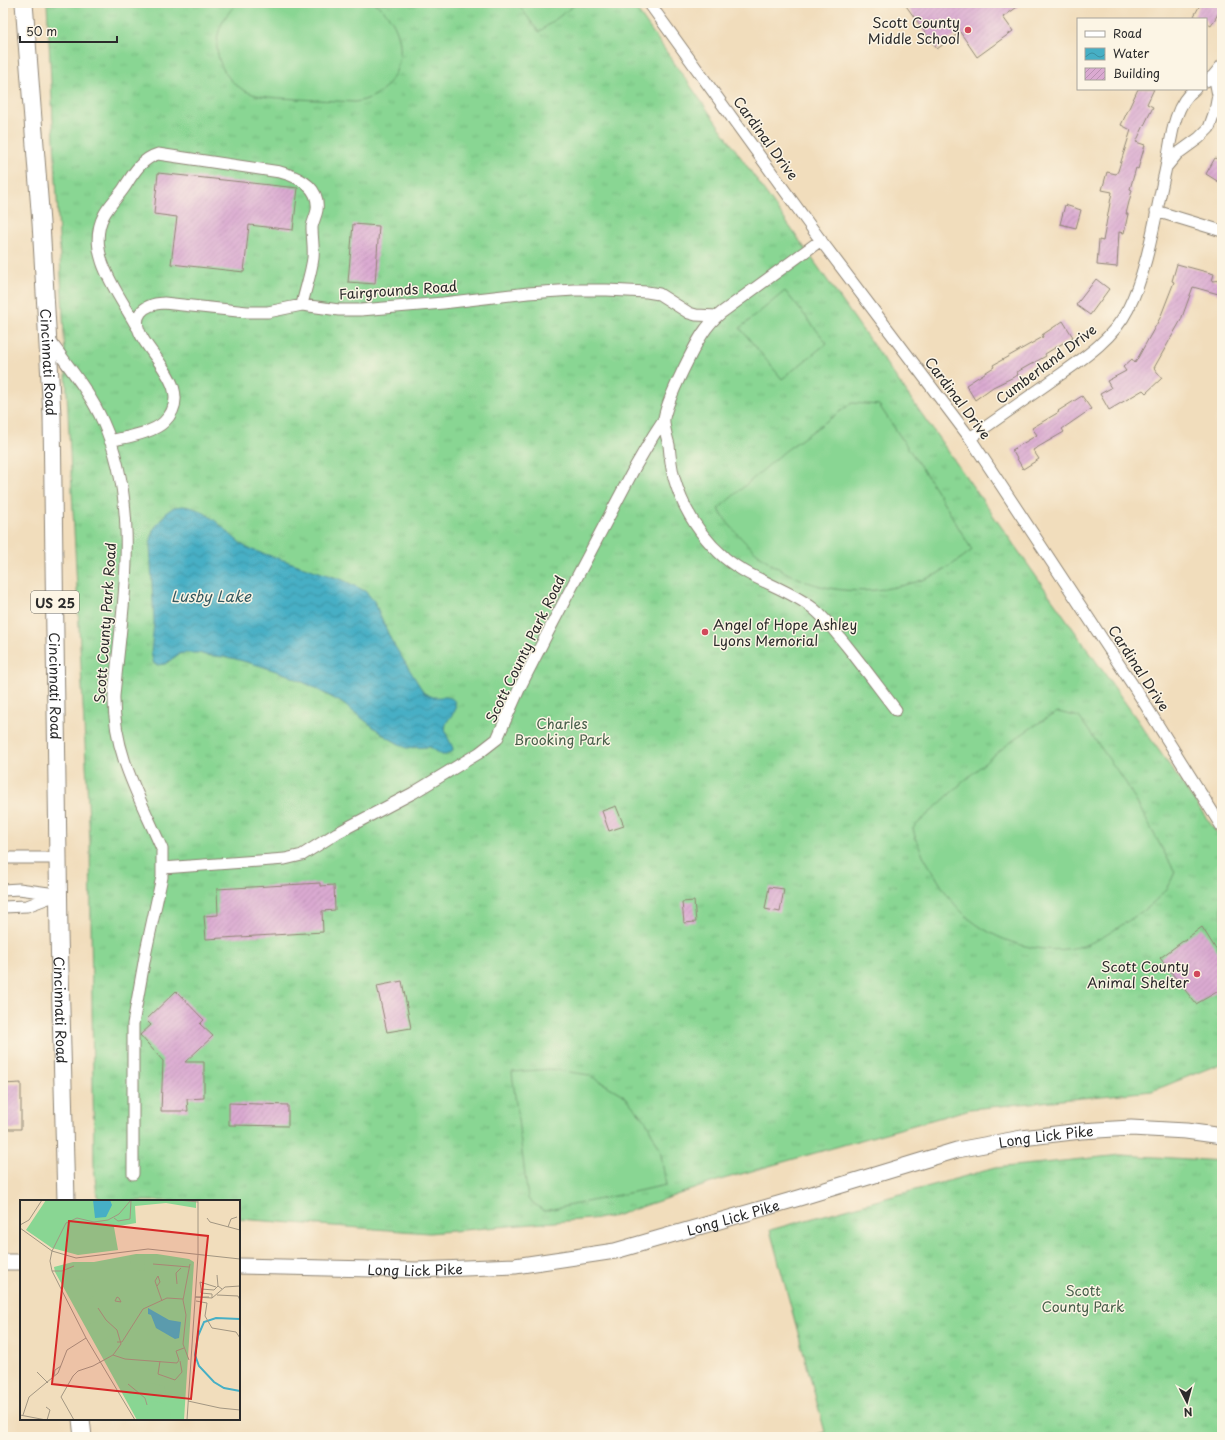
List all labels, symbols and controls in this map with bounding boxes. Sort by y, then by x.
place label: Scott County Middle School [868,12,960,49]
scale bar [20,18,117,44]
legend [1077,18,1207,90]
text: 50 m [26,22,57,40]
text: Road [1113,24,1142,42]
marker: Scott County Middle School [963,25,973,35]
text: Water [1113,44,1150,62]
text: Building [1113,64,1160,82]
street label: Cardinal Drive [729,92,803,184]
street label: Fairgrounds Road [338,275,458,305]
street label: Cincinnati Road [35,308,63,416]
street label: Cumberland Drive [991,319,1101,409]
street label: Cardinal Drive [920,352,996,444]
street label: Scott County Park Road [89,542,121,704]
street label: Scott County Park Road [480,572,570,726]
water label: Lusby Lake [171,584,252,607]
road number: US 25 [31,591,79,613]
place label: Angel of Hope Ashley Lyons Memorial [713,614,857,651]
street label: Cardinal Drive [1103,621,1175,715]
marker: Angel of Hope Ashley Lyons Memorial [700,627,710,637]
street label: Cincinnati Road [44,632,67,740]
park label: Charles Brooking Park [514,713,611,750]
street label: Cincinnati Road [49,956,73,1064]
place label: Scott County Animal Shelter [1087,956,1189,993]
marker: Scott County Animal Shelter [1192,969,1202,979]
street label: Long Lick Pike [997,1120,1094,1153]
street label: Long Lick Pike [684,1194,782,1240]
inset map [20,1200,240,1420]
street label: Long Lick Pike [367,1258,463,1281]
park label: Scott County Park [1042,1280,1125,1317]
north arrow [1167,1382,1207,1422]
text: N [1183,1404,1193,1421]

